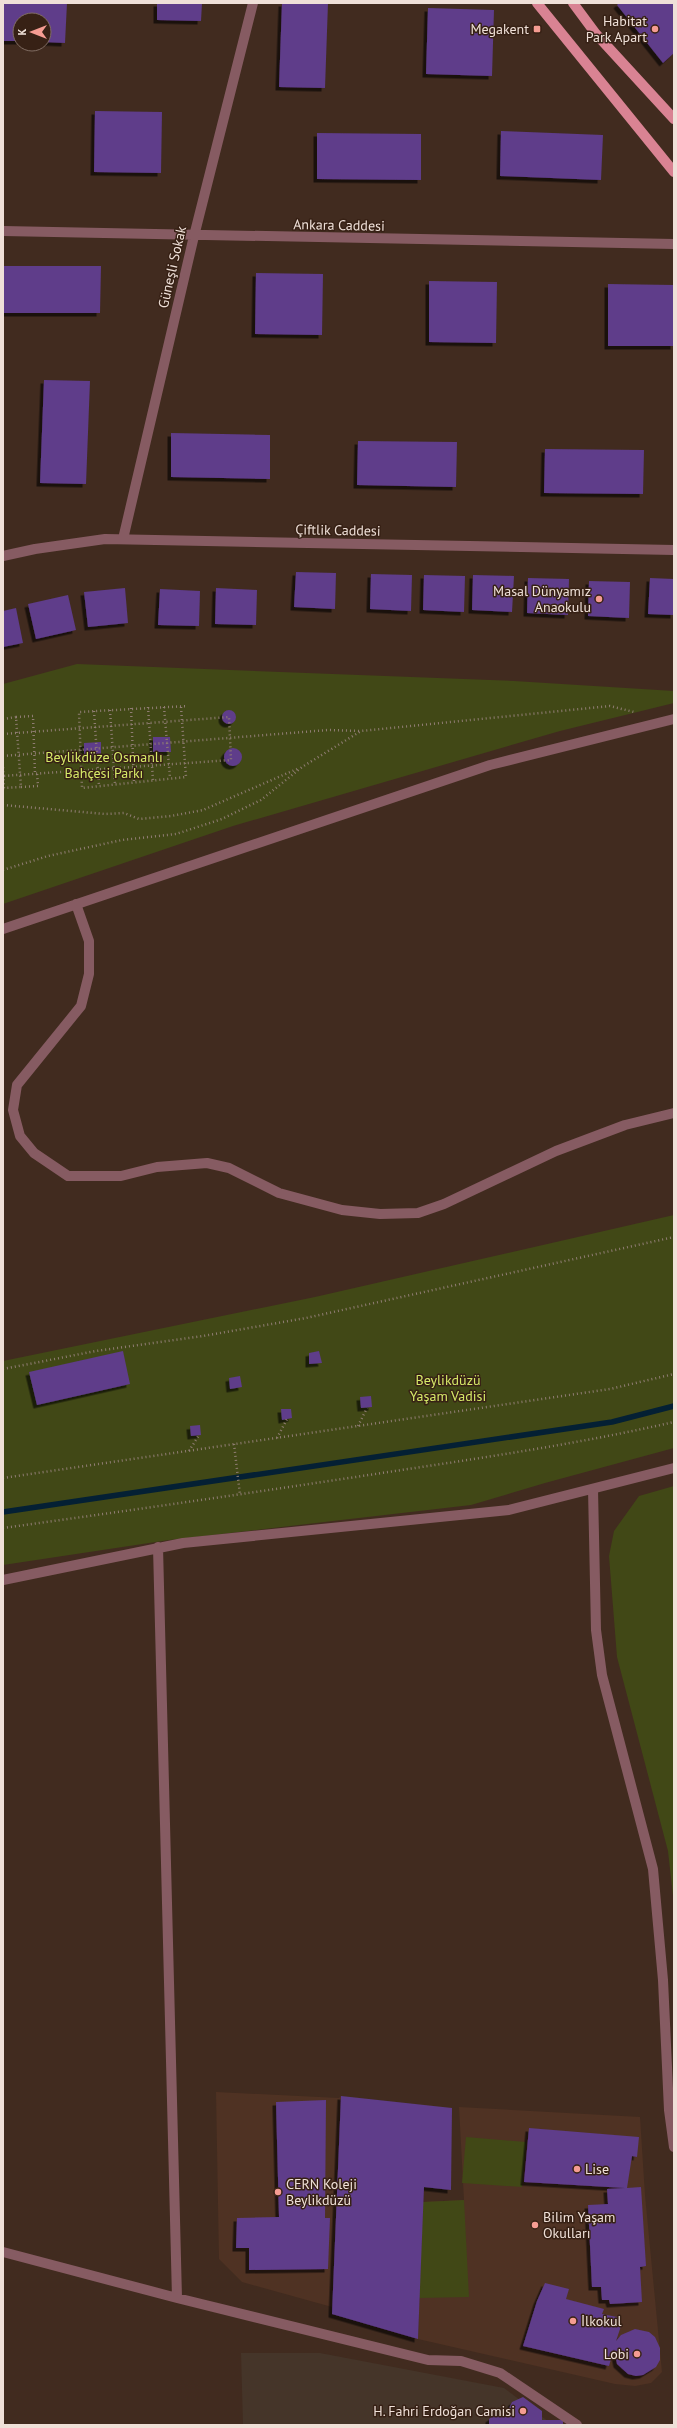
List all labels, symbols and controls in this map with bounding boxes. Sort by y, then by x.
north arrow [12,12,52,52]
place label: Habitat Park Apart [586,12,647,46]
place label: Megakent [470,20,529,38]
marker: Megakent [532,24,542,34]
marker: Habitat Park Apart [650,24,660,34]
text: K [15,28,29,35]
street label: Ankara Caddesi [293,215,385,235]
street label: Güneşli Sokak [154,224,190,310]
street label: Çiftlik Caddesi [295,520,381,540]
place label: Masal Dünyamız Anaokulu [493,582,591,616]
marker: Masal Dünyamız Anaokulu [594,594,604,604]
park label: Beylikdüze Osmanlı Bahçesi Parkı [45,748,163,782]
park label: Beylikdüzü Yaşam Vadisi [410,1371,486,1405]
place label: Lise [585,2160,609,2178]
marker: Lise [572,2164,582,2174]
place label: CERN Koleji Beylikdüzü [286,2175,357,2209]
marker: CERN Koleji Beylikdüzü [273,2187,283,2197]
place label: Bilim Yaşam Okulları [543,2208,615,2242]
marker: Bilim Yaşam Okulları [530,2220,540,2230]
place label: İlkokul [581,2312,622,2330]
marker: İlkokul [568,2316,578,2326]
place label: Lobi [604,2345,629,2363]
marker: Lobi [632,2349,642,2359]
place label: H. Fahri Erdoğan Camisi [373,2402,515,2420]
marker: H. Fahri Erdoğan Camisi [518,2406,528,2416]

